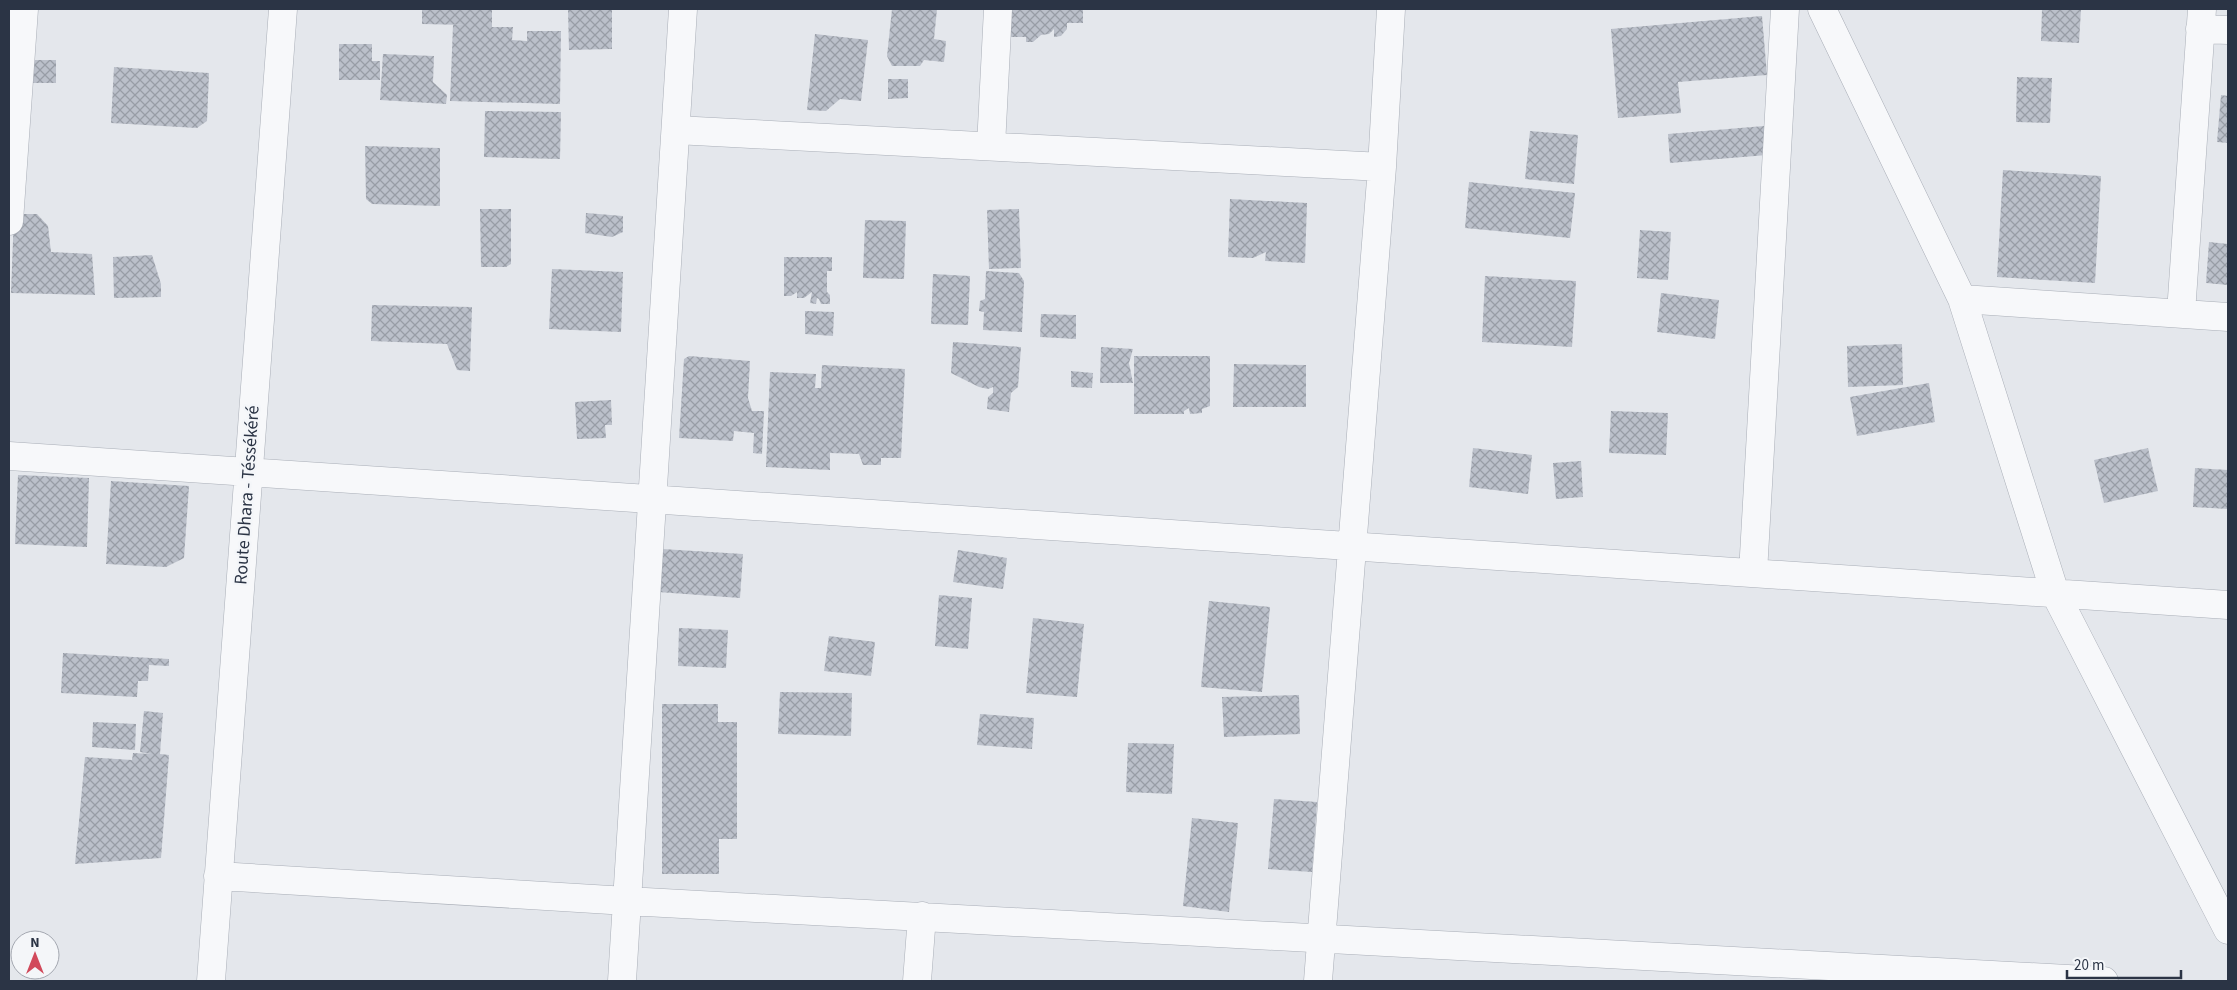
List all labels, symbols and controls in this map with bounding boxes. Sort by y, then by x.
street label: Route Dhara - Téssékéré [228,405,266,585]
north arrow [10,930,60,980]
text: N [30,933,40,953]
scale bar [2067,948,2181,980]
text: 20 m [2074,955,2104,976]

